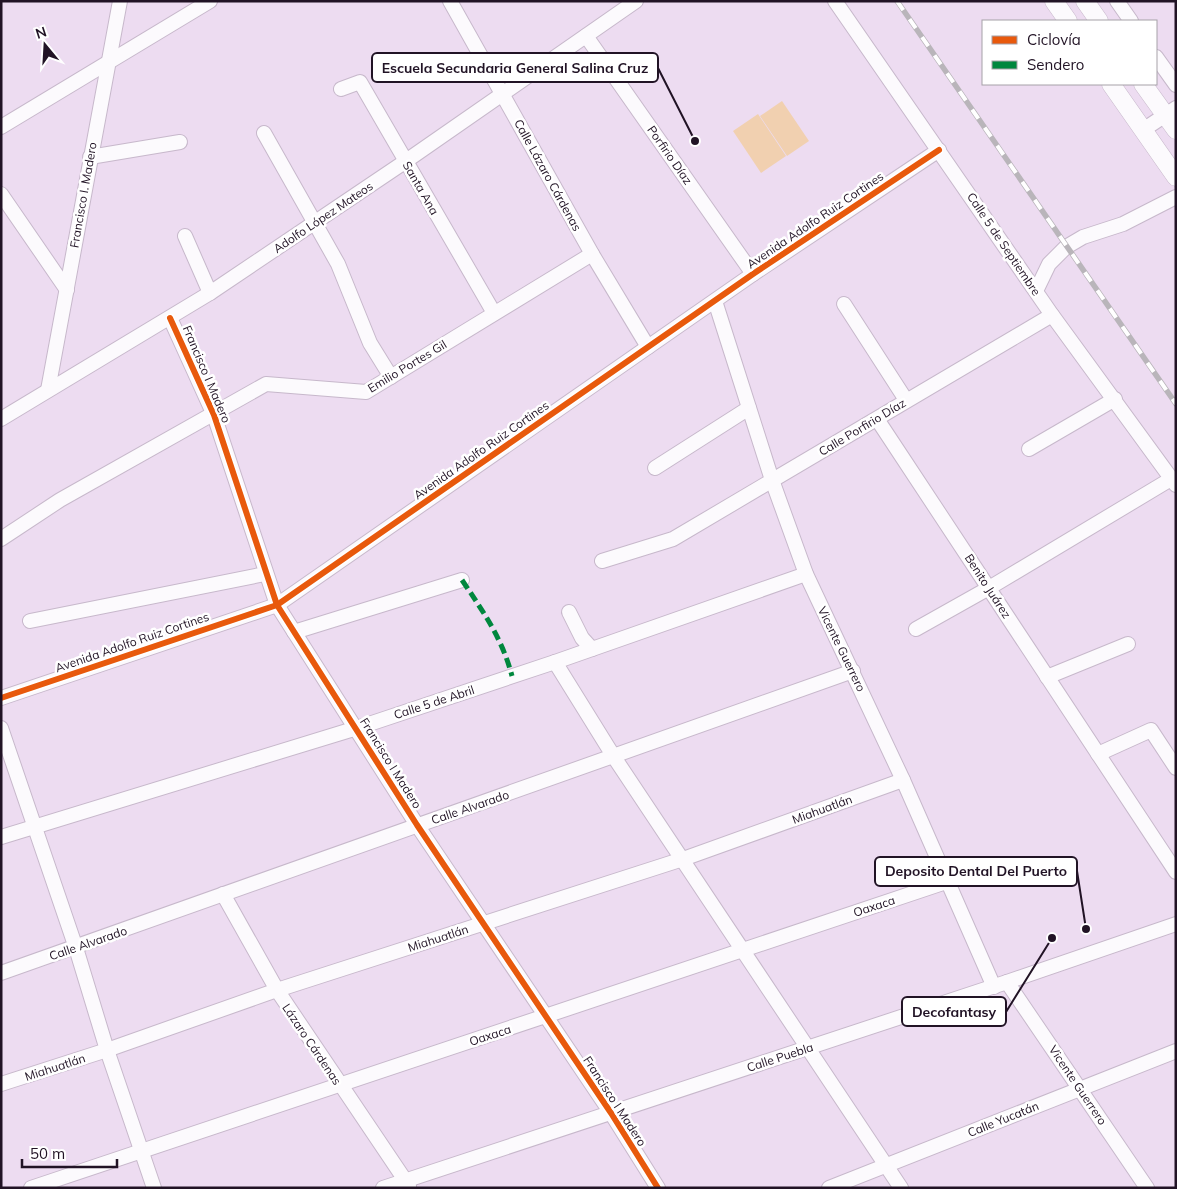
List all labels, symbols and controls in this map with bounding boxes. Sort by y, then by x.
north arrow [20,20,70,70]
legend [982,20,1157,85]
text: N [33,22,49,43]
text: Ciclovía [1027,30,1081,49]
callout: Escuela Secundaria General Salina Cruz [372,53,658,82]
text: Sendero [1027,55,1084,74]
text: Escuela Secundaria General Salina Cruz [382,59,648,77]
street label: Calle Lázaro Cárdenas [511,116,585,234]
street label: Porfirio Díaz [644,123,696,187]
street label: Francisco I. Madero [66,141,100,249]
street label: Santa Ana [400,159,442,217]
street label: Avenida Adolfo Ruiz Cortines [744,169,886,271]
street label: Adolfo López Mateos [270,178,376,256]
street label: Calle 5 de Septiembre [964,190,1044,298]
street label: Francisco I Madero [180,323,234,425]
street label: Emilio Portes Gil [365,337,449,395]
street label: Calle Porfirio Díaz [816,395,908,459]
street label: Avenida Adolfo Ruiz Cortines [411,397,552,502]
street label: Benito Juárez [962,551,1014,621]
street label: Vicente Guerrero [815,604,869,694]
street label: Avenida Adolfo Ruiz Cortines [53,609,211,675]
street label: Calle 5 de Abril [392,682,476,722]
street label: Francisco I Madero [357,715,425,811]
street label: Calle Alvarado [429,787,511,827]
street label: Miahuatlán [790,791,854,827]
callout: Deposito Dental Del Puerto [875,857,1077,886]
text: Deposito Dental Del Puerto [885,862,1067,880]
street label: Oaxaca [851,892,897,920]
street label: Miahuatlán [406,921,470,955]
street label: Calle Alvarado [47,923,129,963]
callout: Decofantasy [902,997,1006,1026]
street label: Lázaro Cárdenas [279,1000,345,1088]
text: Decofantasy [912,1003,996,1021]
street label: Oaxaca [467,1021,513,1049]
street label: Calle Puebla [745,1039,815,1075]
street label: Vicente Guerrero [1046,1042,1110,1128]
street label: Miahuatlán [23,1050,87,1084]
street label: Francisco I Madero [580,1053,650,1149]
street label: Calle Yucatán [965,1098,1041,1140]
scale bar [22,1136,118,1168]
text: 50 m [30,1144,65,1163]

